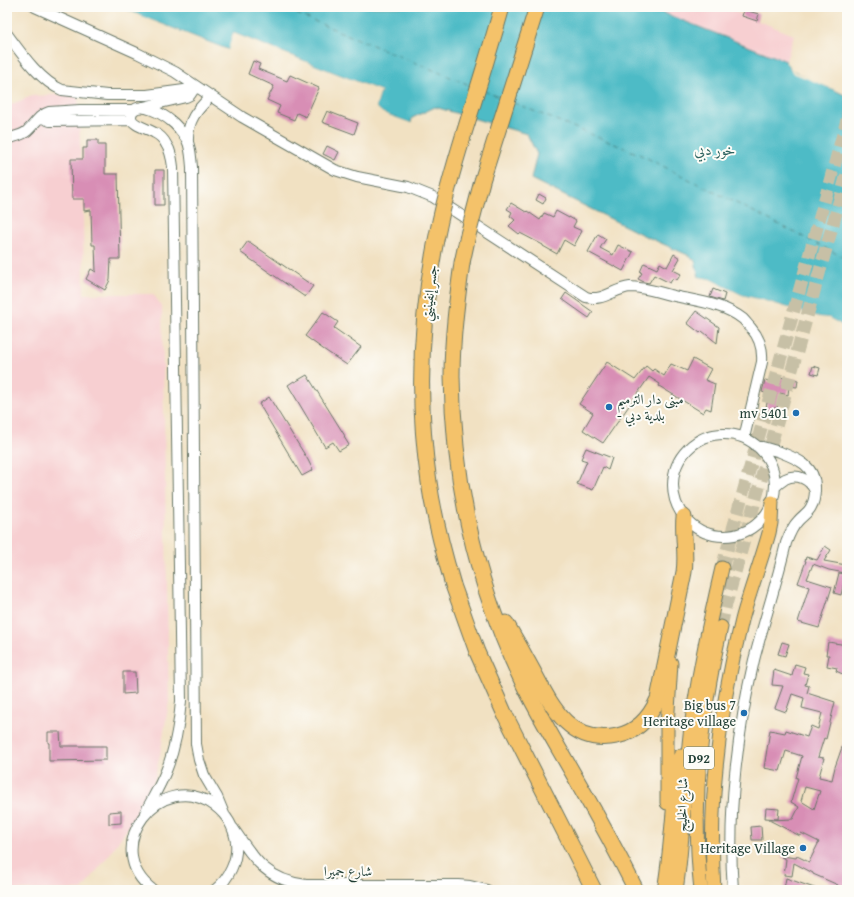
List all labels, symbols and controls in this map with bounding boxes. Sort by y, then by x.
water label: خور دبي [694,139,736,162]
street label: جسر إنفينيتي [416,264,445,323]
place label: مبنى دار الترميم - بلدية دبي [617,389,684,427]
marker: مبنى دار الترميم - بلدية دبي [604,402,614,412]
place label: mv 5401 [740,403,788,423]
marker: mv 5401 [791,408,801,418]
place label: Big bus 7 Heritage village [643,695,736,731]
marker: Big bus 7 Heritage village [739,708,749,718]
road number: D92 [684,747,714,769]
street label: شارع الخليج [672,778,695,832]
place label: Heritage Village [700,838,795,858]
marker: Heritage Village [798,843,808,853]
street label: شارع جميرا [324,861,372,883]

